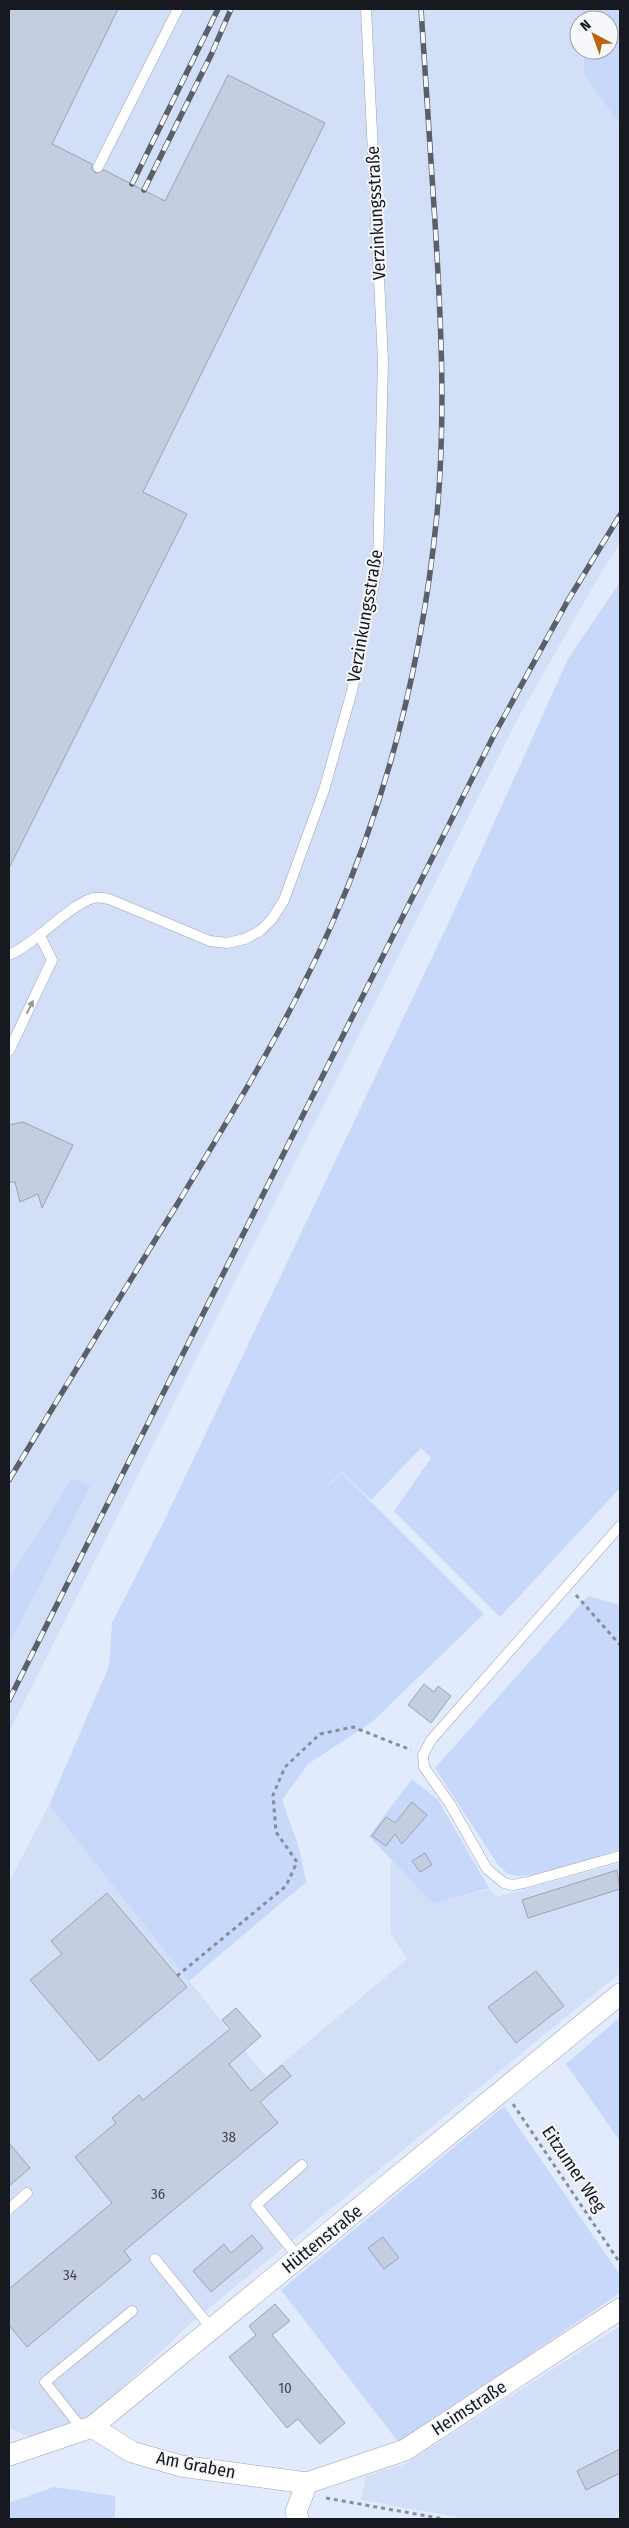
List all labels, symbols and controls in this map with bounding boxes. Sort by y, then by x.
north arrow [569,10,619,60]
text: N [577,16,595,35]
street label: Verzinkungsstraße [361,145,391,281]
street label: Verzinkungsstraße [342,548,388,684]
one-way arrow [26,1000,34,1014]
street label: Eitzumer Weg [537,2122,611,2217]
house number: 38 [222,2128,236,2146]
house number: 36 [151,2185,165,2203]
street label: Hüttenstraße [277,2200,367,2278]
house number: 34 [63,2266,77,2284]
street label: Heimstraße [427,2376,511,2440]
house number: 10 [278,2379,292,2397]
street label: Am Graben [154,2447,238,2483]

